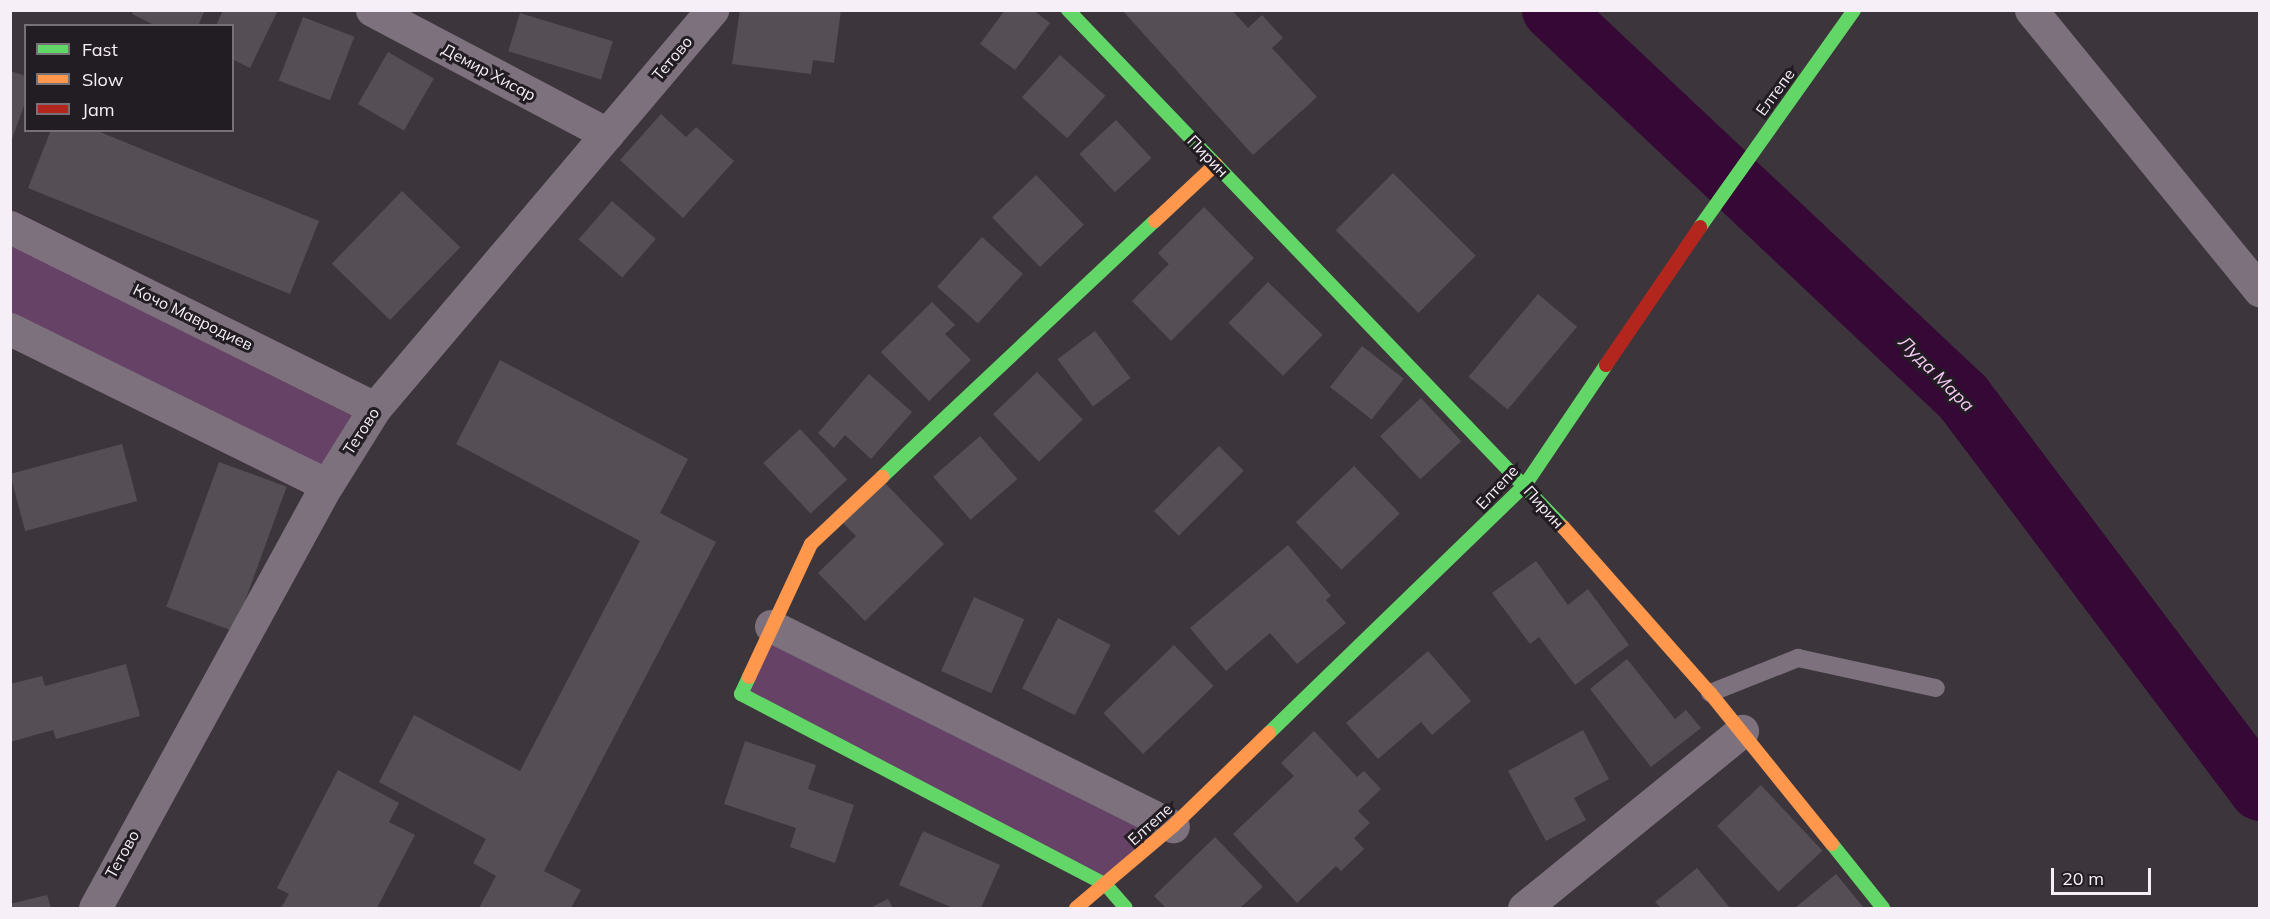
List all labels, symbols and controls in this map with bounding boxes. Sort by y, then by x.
legend [24,24,234,132]
street label: Тетово [648,32,696,84]
text: Fast [82,38,118,61]
street label: Демир Хисар [439,39,539,105]
street label: Елтепе [1752,65,1798,119]
text: Slow [82,68,123,91]
text: Jam [82,98,115,121]
street label: Пирин [1184,131,1232,181]
street label: Кочо Мавродиев [130,280,256,354]
water label: Луда Мара [1894,332,1978,416]
street label: Тетово [339,404,383,458]
street label: Елтепе [1472,461,1522,513]
street label: Пирин [1520,482,1568,532]
street label: Елтепе [1124,799,1176,849]
street label: Тетово [101,827,143,881]
scale bar [2054,856,2154,894]
text: 20 m [2062,867,2104,890]

